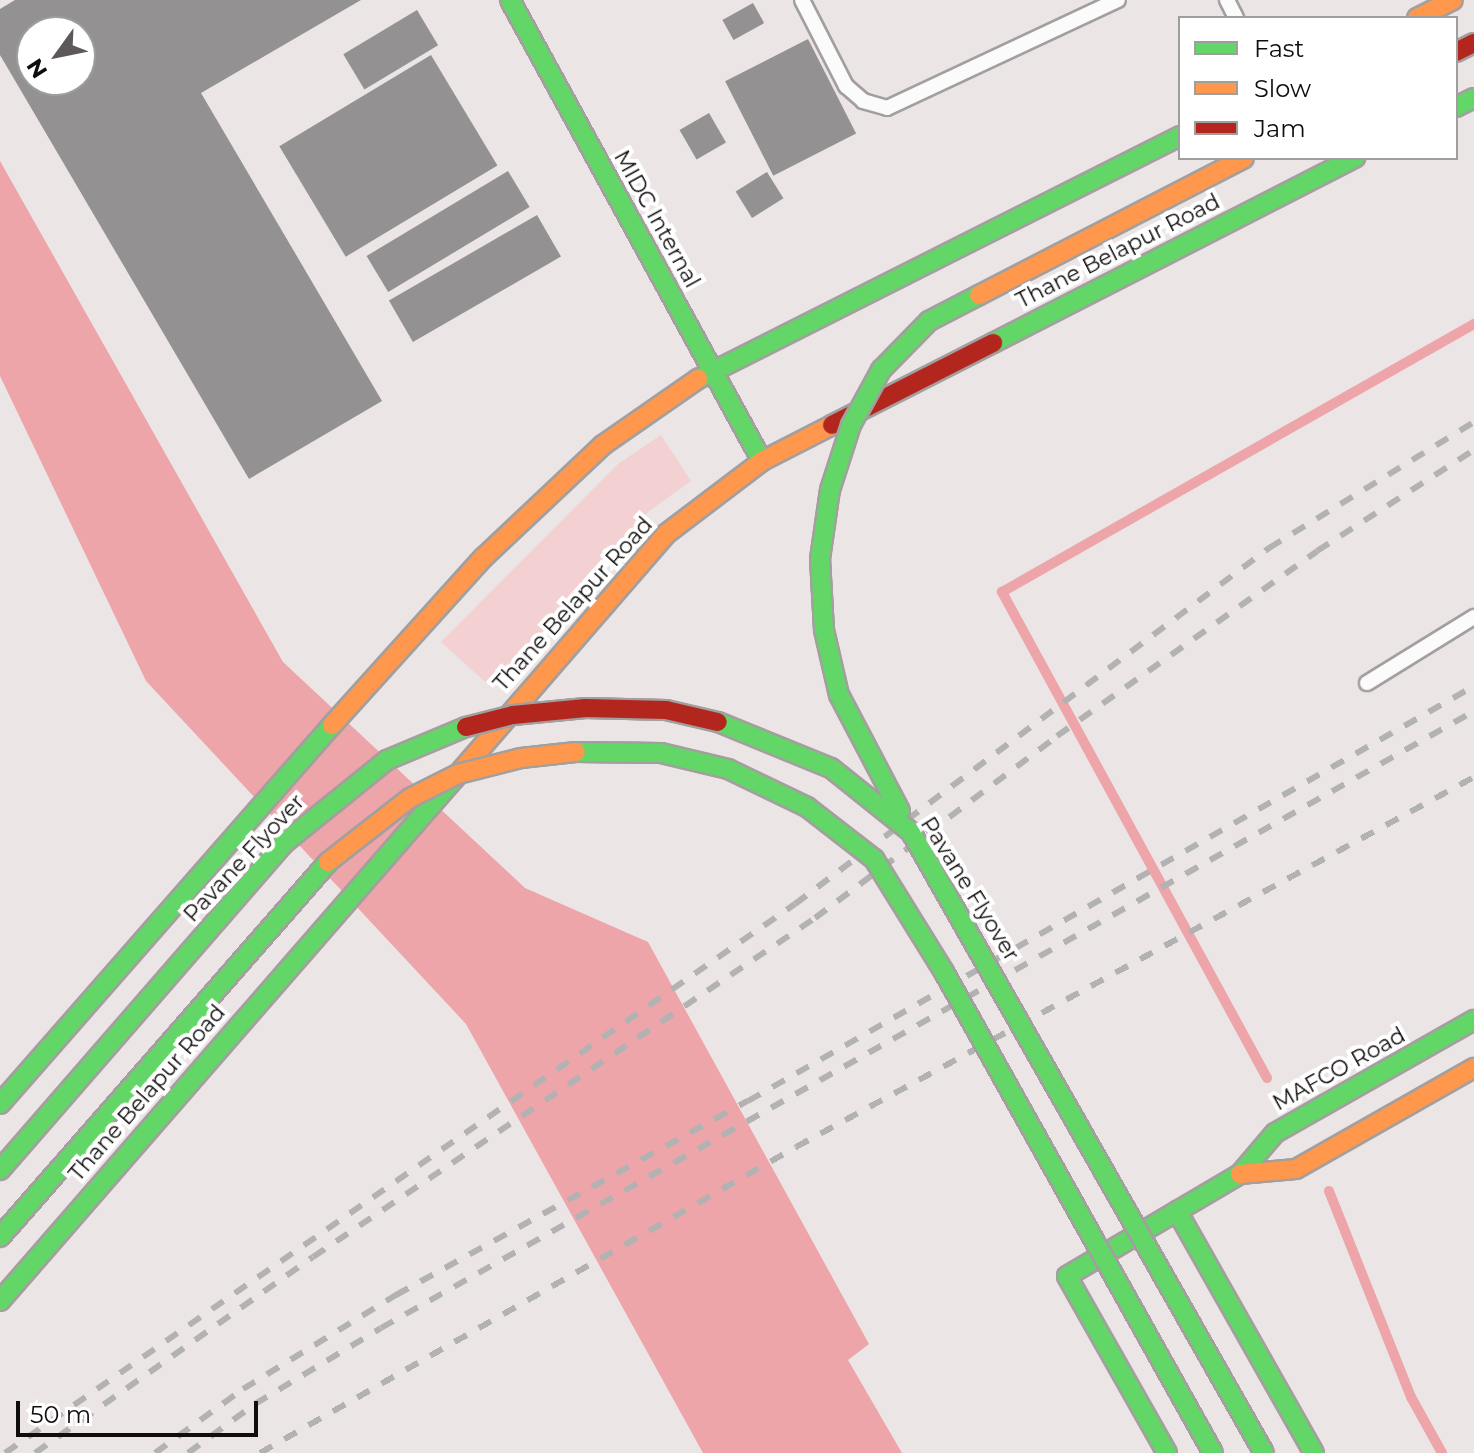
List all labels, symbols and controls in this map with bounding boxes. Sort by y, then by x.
north arrow [16,16,96,96]
legend [1178,16,1458,160]
text: Fast [1254,34,1304,63]
text: N [21,53,53,83]
text: Slow [1254,74,1311,103]
text: Jam [1254,114,1306,143]
street label: MIDC Internal [608,146,706,292]
street label: Thane Belapur Road [1012,188,1224,314]
street label: Thane Belapur Road [488,512,658,696]
street label: Pavane Flyover [178,789,310,927]
street label: Pavane Flyover [915,812,1025,966]
street label: Thane Belapur Road [63,999,231,1187]
street label: MAFCO Road [1268,1022,1410,1116]
scale bar [20,1385,262,1435]
text: 50 m [30,1400,91,1429]

